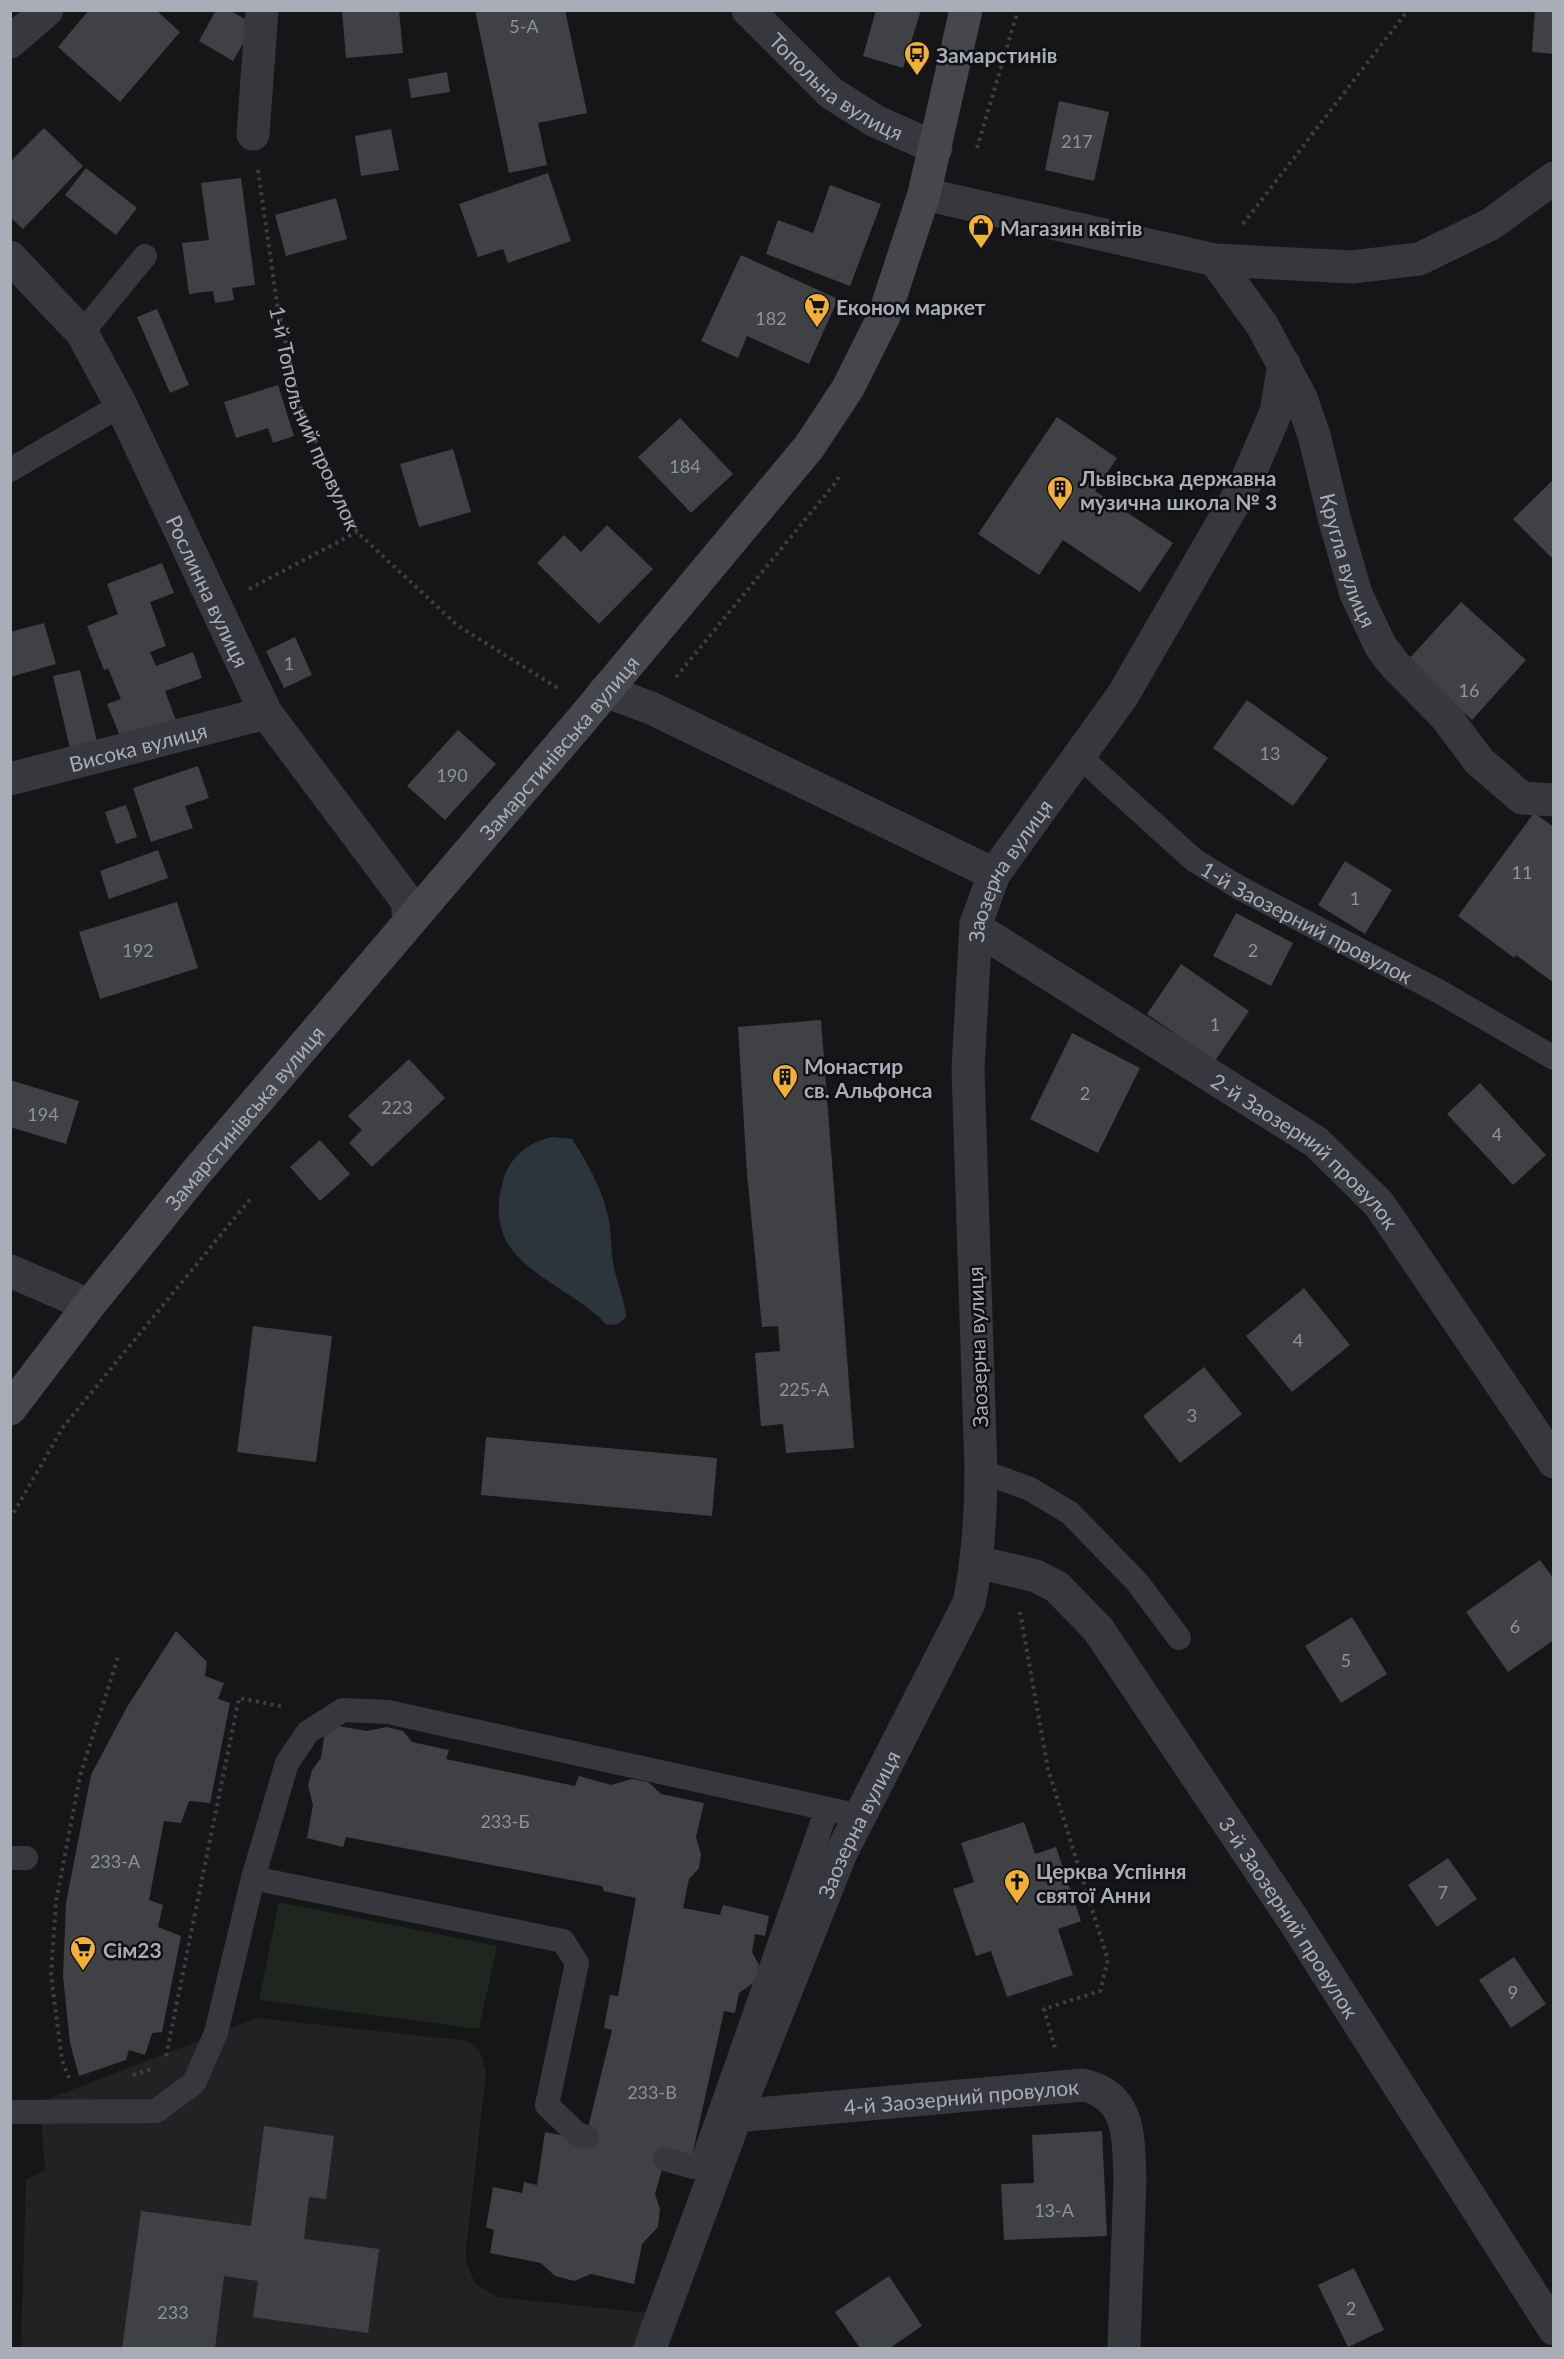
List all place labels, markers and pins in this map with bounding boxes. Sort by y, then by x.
bus stop icon: Замарстинів [902,39,932,77]
place label: Замарстинів [936,42,1057,67]
shop icon: Магазин квітів [966,212,996,250]
place label: Магазин квітів [1000,215,1142,240]
supermarket icon: Економ маркет [802,291,832,329]
place label: Економ маркет [836,294,986,319]
place label: Львівська державна музична школа № 3 [1079,465,1277,514]
building icon: Львівська державна музична школа № 3 [1045,474,1075,512]
place label: Монастир св. Альфонса [804,1053,932,1102]
building icon: Монастир св. Альфонса [770,1062,800,1100]
place label: Церква Успіння святої Анни [1036,1858,1187,1907]
church icon: Церква Успіння святої Анни [1002,1867,1032,1905]
supermarket icon: Сім23 [68,1934,98,1972]
place label: Сім23 [103,1937,162,1962]

